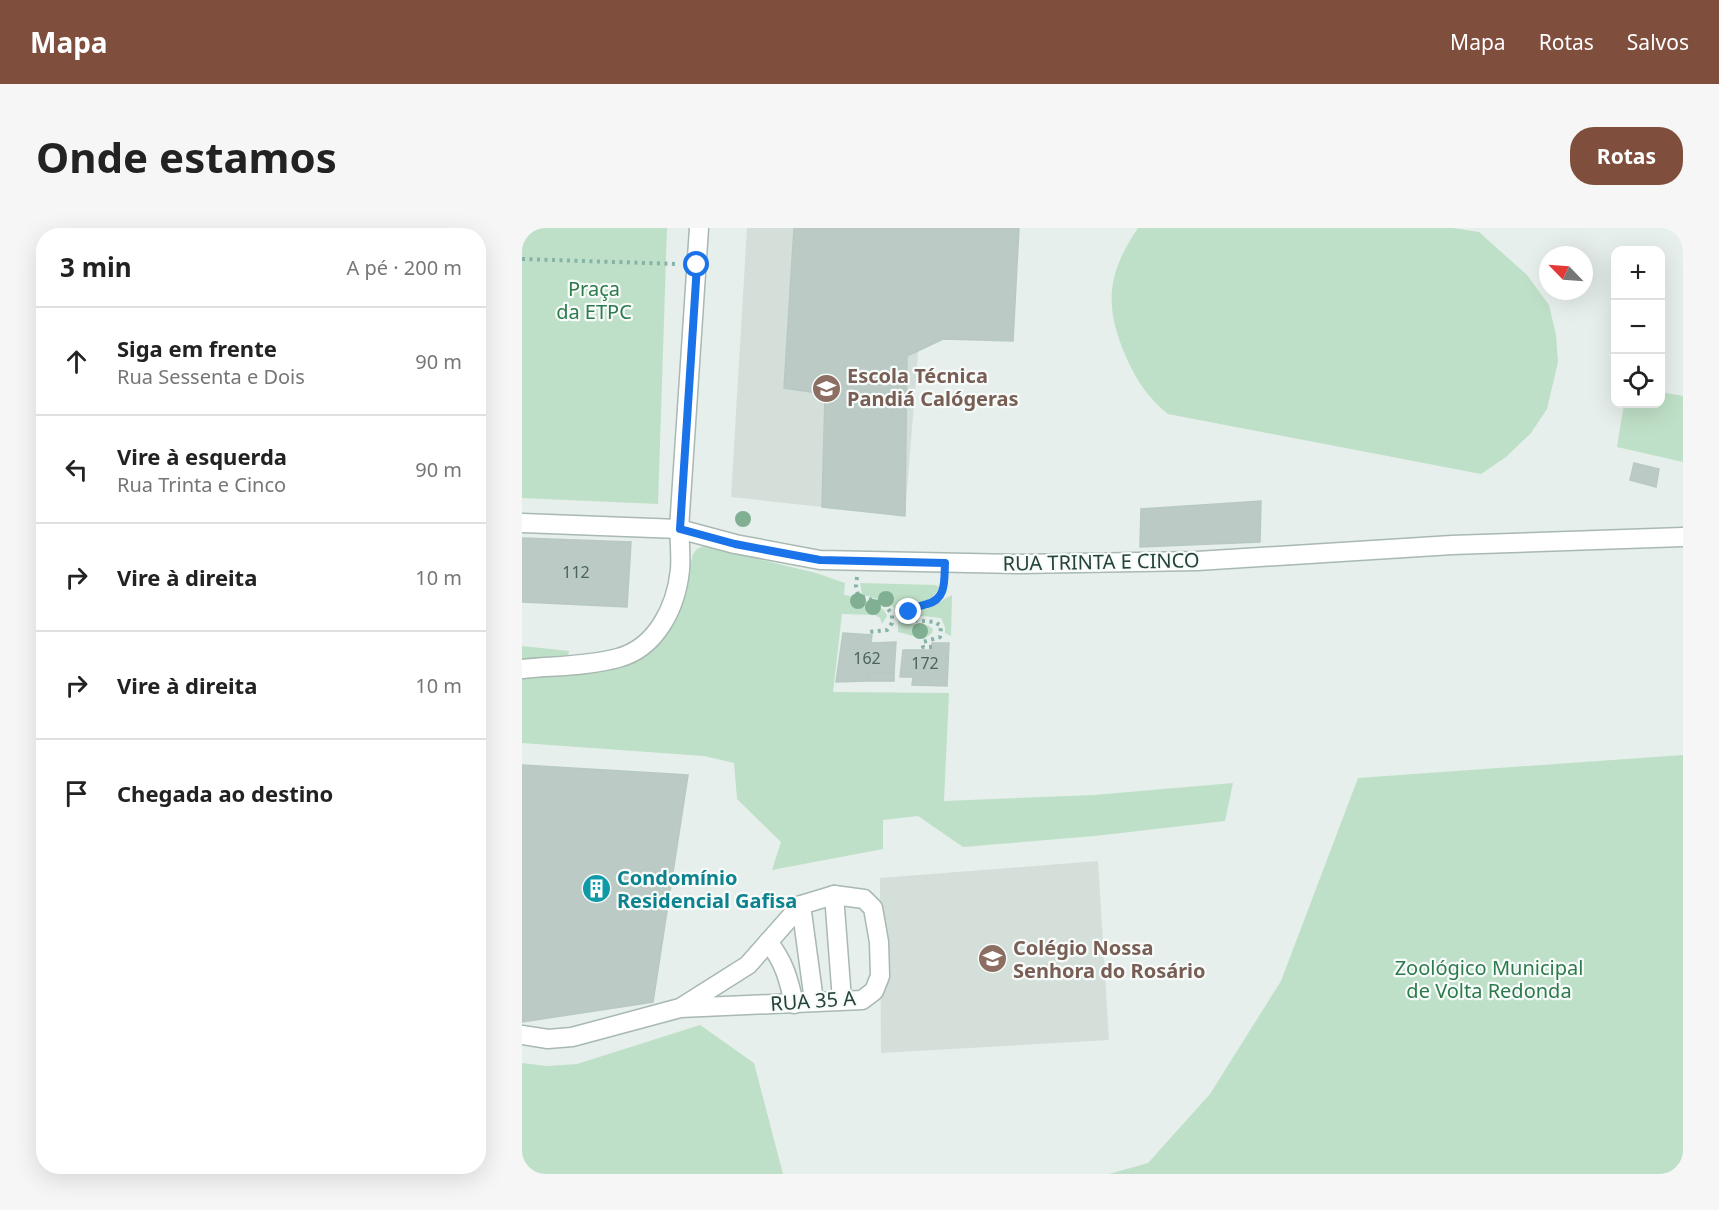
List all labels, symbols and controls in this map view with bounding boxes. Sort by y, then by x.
text: Mapa [30,23,108,61]
text: Mapa [1450,28,1506,56]
text: Rotas [1539,28,1594,56]
text: Salvos [1627,28,1689,56]
button: Rotas [1570,127,1683,185]
text: Onde estamos [36,128,337,185]
north arrow [1539,246,1593,300]
map controls [1611,246,1665,408]
button: + [1611,246,1665,300]
text: 3 min [60,249,132,285]
route start [683,251,709,277]
text: A pé · 200 m [346,254,462,281]
park label: Praça da ETPC [556,275,632,325]
button: − [1611,300,1665,354]
text: Siga em frente [117,333,277,363]
icon: ahead [60,345,93,378]
text: 90 m [415,348,462,375]
button: locate [1611,354,1665,408]
place label: Escola Técnica Pandiá Calógeras [847,362,1019,412]
text: Rua Sessenta e Dois [117,363,305,390]
school or university icon: Escola Técnica Pandiá Calógeras [810,372,842,404]
text: Vire à esquerda [117,441,287,471]
icon: left [60,453,93,486]
text: 90 m [415,456,462,483]
text: Rua Trinta e Cinco [117,471,286,498]
street label: RUA TRINTA E CINCO [1002,546,1200,577]
icon: right [60,561,93,594]
house number: 112 [562,561,590,583]
text: Vire à direita [117,562,257,592]
text: 10 m [415,564,462,591]
route end [895,598,921,624]
house number: 162 [853,647,881,669]
house number: 172 [911,652,939,674]
icon: right [60,669,93,702]
text: Vire à direita [117,670,257,700]
text: 10 m [415,672,462,699]
icon: arrive [60,777,93,810]
text: Chegada ao destino [117,778,333,808]
place label: Condomínio Residencial Gafisa [617,864,797,914]
building icon: Condomínio Residencial Gafisa [580,873,612,905]
place label: Colégio Nossa Senhora do Rosário [1013,934,1206,984]
school or university icon: Colégio Nossa Senhora do Rosário [976,943,1008,975]
park label: Zoológico Municipal de Volta Redonda [1395,954,1583,1004]
street label: RUA 35 A [769,984,857,1017]

